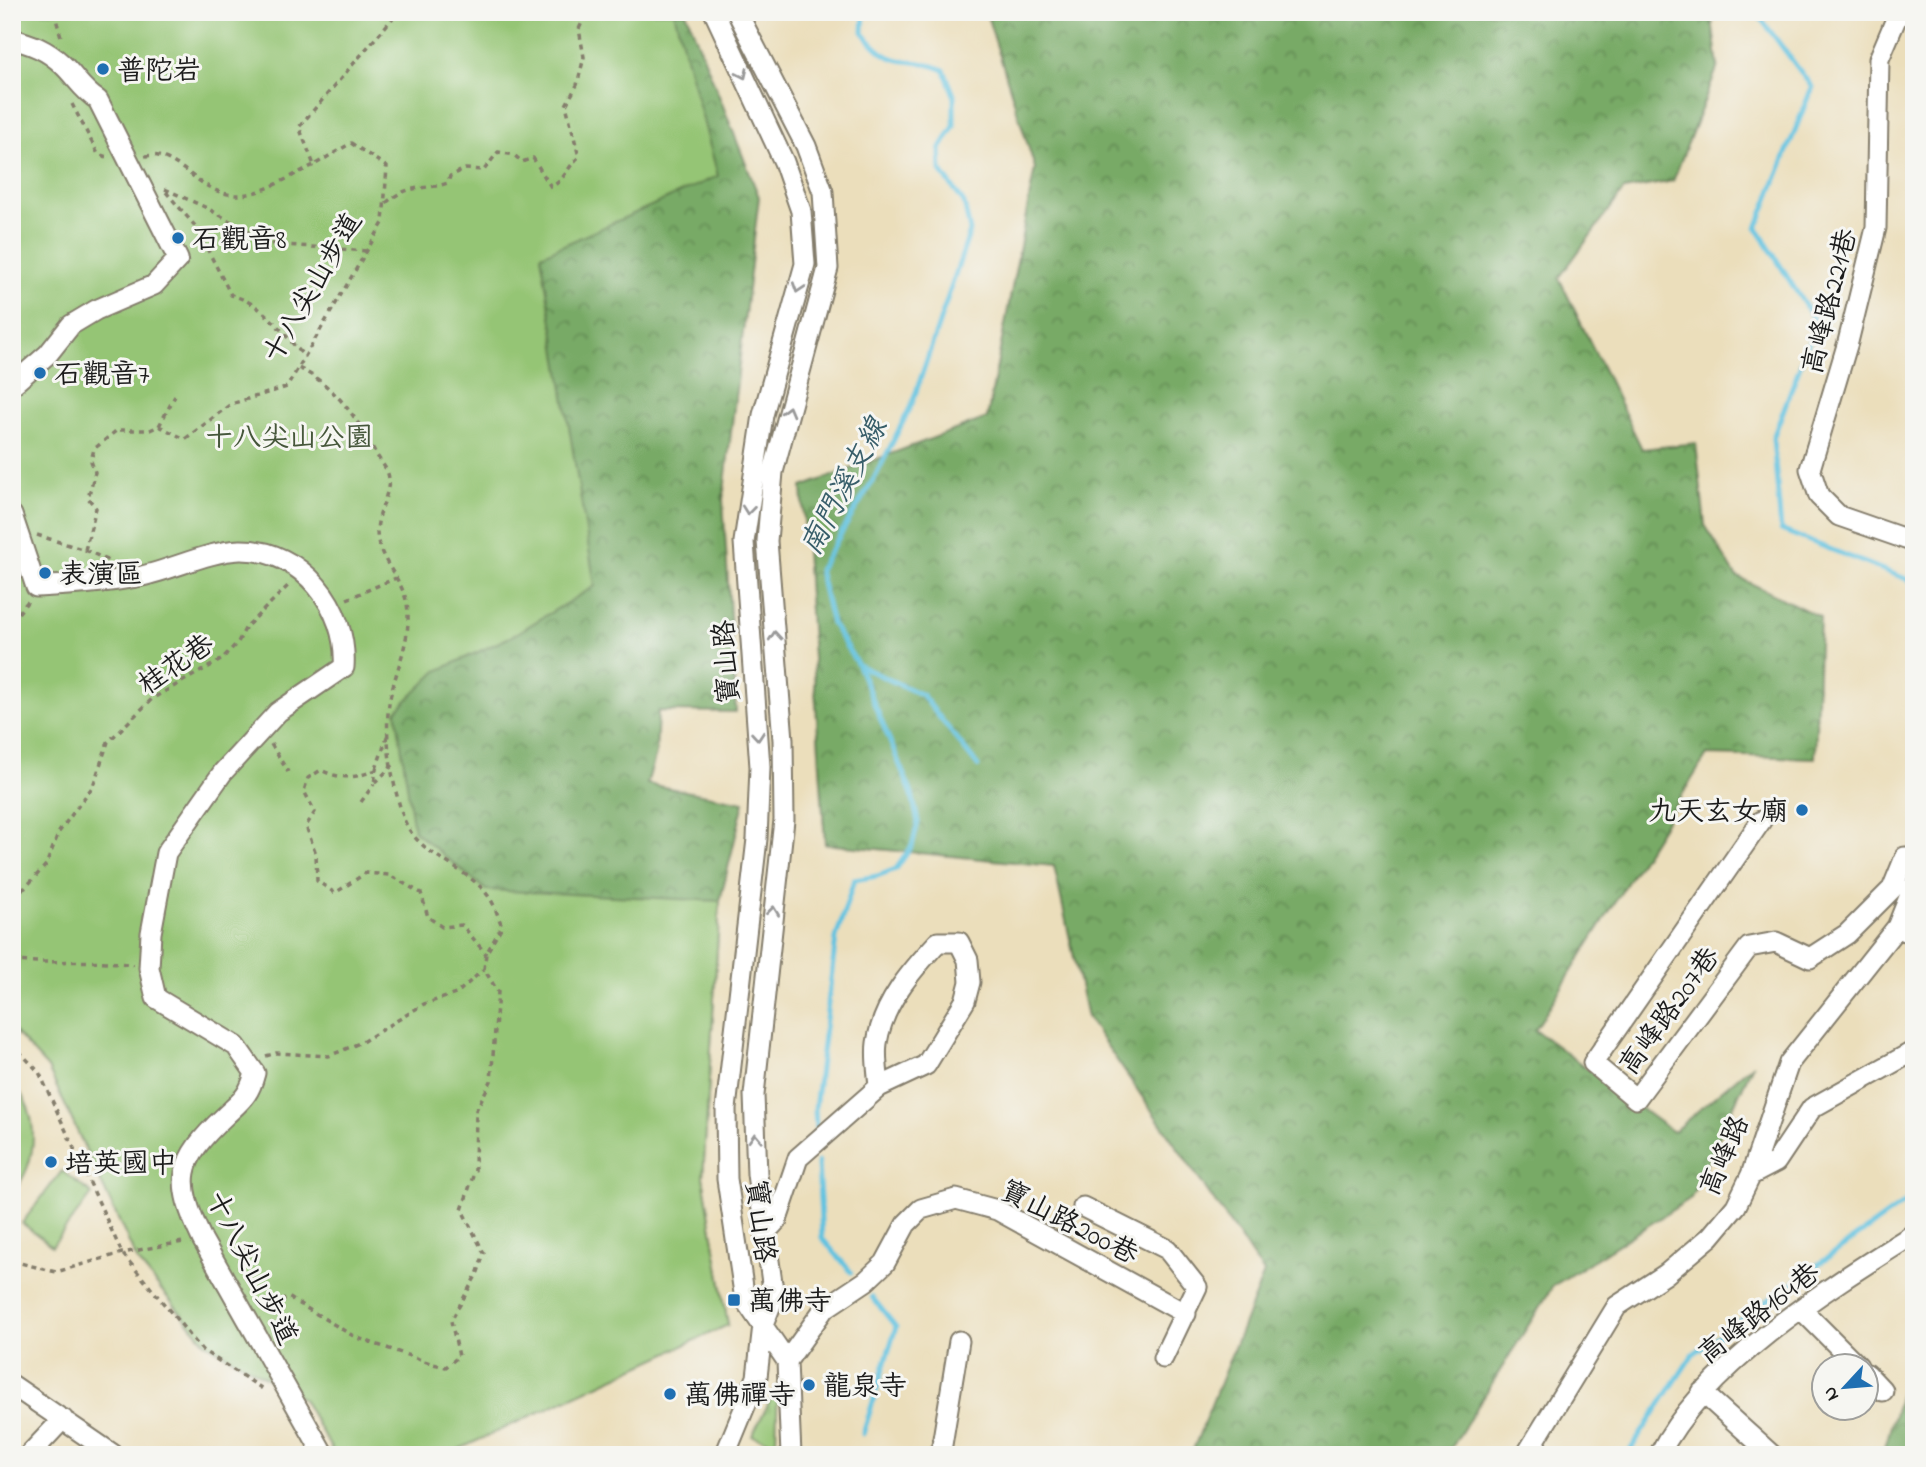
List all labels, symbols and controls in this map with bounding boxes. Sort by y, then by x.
place label: 普陀岩 [117,52,201,93]
marker: 普陀岩 [95,61,111,77]
one-way arrow [735,67,749,79]
street label: 十八尖山步道 [254,206,374,372]
place label: 石觀音8 [192,221,287,262]
street label: 高峰路221巷 [1794,224,1870,379]
marker: 石觀音8 [170,230,186,246]
one-way arrow [791,282,806,294]
place label: 石觀音7 [54,356,150,397]
marker: 石觀音7 [32,365,48,381]
one-way arrow [780,405,795,417]
water label: 南門溪支線 [791,409,901,564]
park label: 十八尖山公園 [205,419,373,460]
one-way arrow [741,504,756,515]
place label: 表演區 [59,556,143,597]
marker: 表演區 [37,565,53,581]
street label: 寶山路 [705,618,752,705]
street label: 桂花巷 [131,625,224,706]
one-way arrow [768,630,783,641]
one-way arrow [750,731,765,742]
place label: 九天玄女廟 [1648,793,1788,834]
marker: 九天玄女廟 [1794,802,1810,818]
one-way arrow [766,905,781,917]
street label: 高峰路207巷 [1610,939,1732,1085]
street label: 高峰路 [1691,1110,1762,1203]
one-way arrow [748,1132,763,1143]
place label: 培英國中 [65,1145,177,1186]
marker: 培英國中 [43,1154,59,1170]
street label: 寶山路200巷 [992,1172,1145,1277]
street label: 寶山路 [733,1177,784,1266]
street label: 十八尖山步道 [193,1184,306,1353]
street label: 高峰路164巷 [1690,1253,1831,1375]
place label: 萬佛寺 [748,1283,832,1324]
marker: 萬佛寺 [726,1292,742,1308]
north arrow [1811,1352,1881,1422]
place label: 龍泉寺 [823,1368,907,1409]
place label: 萬佛禪寺 [684,1377,796,1418]
marker: 龍泉寺 [801,1377,817,1393]
text: N [1817,1382,1847,1405]
marker: 萬佛禪寺 [662,1386,678,1402]

